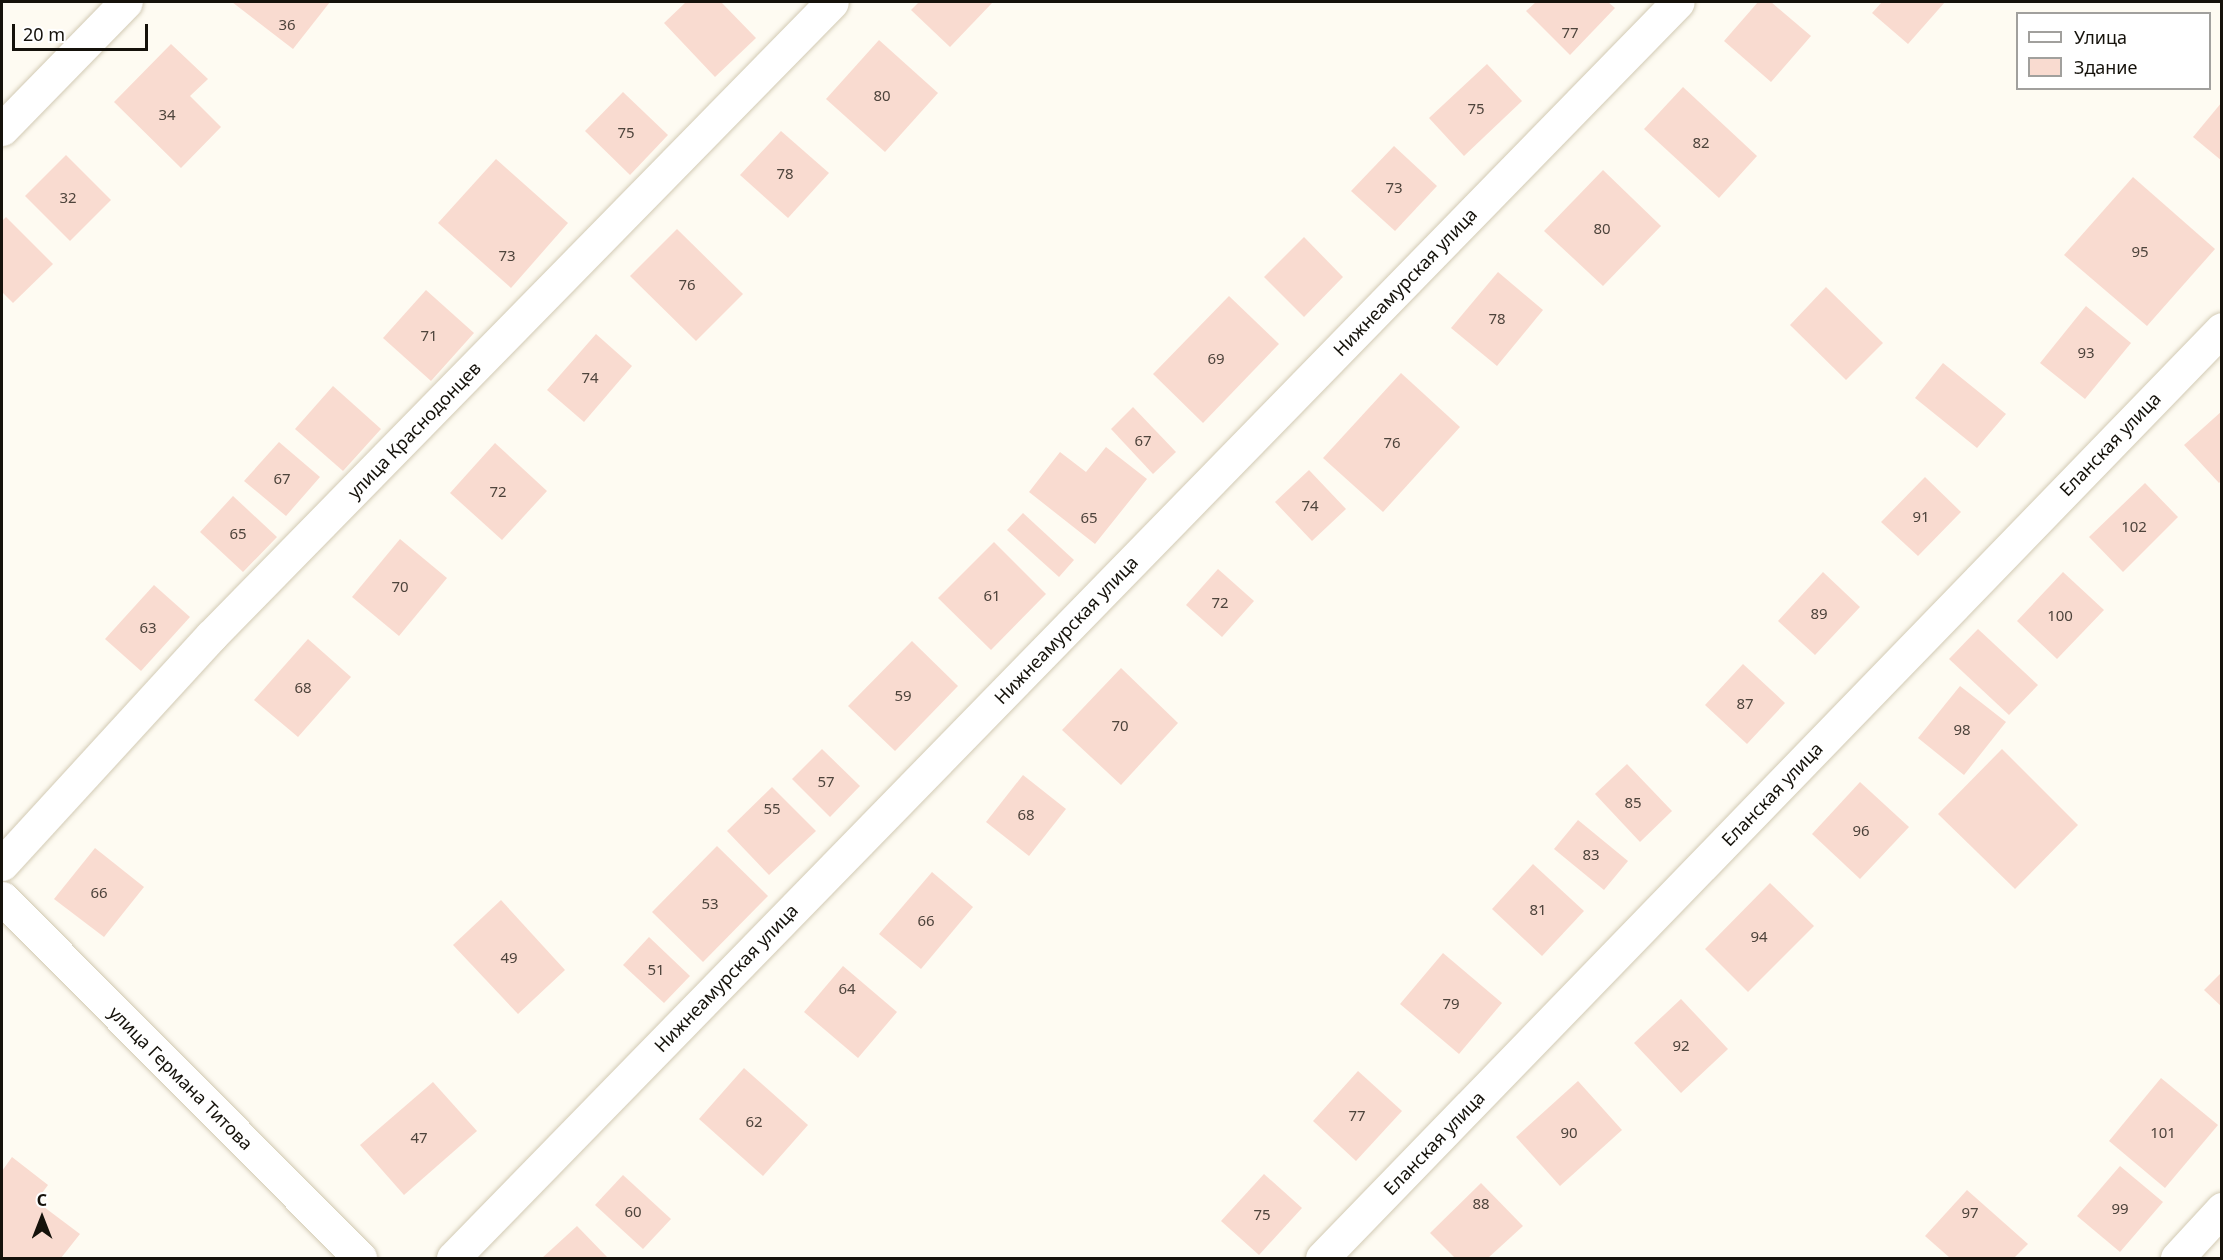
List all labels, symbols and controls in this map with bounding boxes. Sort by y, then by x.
scale bar [15,12,152,50]
legend [2016,12,2211,90]
house number: 36 [278,16,296,34]
text: 20 m [23,22,65,46]
house number: 77 [1561,24,1579,42]
text: Улица [2074,25,2127,49]
text: Здание [2074,55,2137,79]
house number: 80 [873,87,891,105]
house number: 75 [1467,100,1485,118]
house number: 34 [158,106,176,124]
house number: 75 [617,124,635,142]
house number: 82 [1692,134,1710,152]
house number: 78 [776,165,794,183]
house number: 73 [1385,179,1403,197]
house number: 32 [59,189,77,207]
street label: Нижнеамурская улица [1329,204,1481,360]
house number: 80 [1593,220,1611,238]
house number: 95 [2131,243,2149,261]
house number: 73 [498,247,516,265]
house number: 76 [678,276,696,294]
house number: 78 [1488,310,1506,328]
house number: 71 [420,327,438,345]
house number: 93 [2077,344,2095,362]
house number: 69 [1207,350,1225,368]
street label: улица Краснодонцев [343,357,485,503]
house number: 74 [581,369,599,387]
street label: Еланская улица [2055,388,2165,500]
house number: 67 [1134,432,1152,450]
house number: 76 [1383,434,1401,452]
house number: 67 [273,470,291,488]
house number: 72 [489,483,507,501]
house number: 74 [1301,497,1319,515]
house number: 91 [1912,508,1930,526]
house number: 65 [1080,509,1098,527]
house number: 102 [2121,518,2147,536]
house number: 65 [229,525,247,543]
street label: Нижнеамурская улица [990,552,1142,708]
house number: 70 [391,578,409,596]
house number: 61 [983,587,1001,605]
house number: 72 [1211,594,1229,612]
house number: 89 [1810,605,1828,623]
house number: 100 [2047,607,2073,625]
house number: 63 [139,619,157,637]
house number: 68 [294,679,312,697]
house number: 59 [894,687,912,705]
house number: 87 [1736,695,1754,713]
house number: 70 [1111,717,1129,735]
house number: 98 [1953,721,1971,739]
street label: Еланская улица [1717,738,1827,850]
house number: 57 [817,773,835,791]
house number: 85 [1624,794,1642,812]
house number: 55 [763,800,781,818]
house number: 68 [1017,806,1035,824]
house number: 96 [1852,822,1870,840]
house number: 83 [1582,846,1600,864]
house number: 66 [90,884,108,902]
house number: 53 [701,895,719,913]
street label: Нижнеамурская улица [650,900,802,1056]
house number: 81 [1529,901,1547,919]
house number: 66 [917,912,935,930]
house number: 94 [1750,928,1768,946]
house number: 49 [500,949,518,967]
house number: 51 [647,961,665,979]
house number: 64 [838,980,856,998]
house number: 79 [1442,995,1460,1013]
street label: улица Германа Титова [105,1002,257,1154]
house number: 92 [1672,1037,1690,1055]
street label: Еланская улица [1379,1087,1489,1199]
house number: 77 [1348,1107,1366,1125]
house number: 62 [745,1113,763,1131]
house number: 90 [1560,1124,1578,1142]
house number: 101 [2150,1124,2176,1142]
house number: 47 [410,1129,428,1147]
north arrow [12,1188,72,1248]
text: С [37,1189,47,1211]
house number: 88 [1472,1195,1490,1213]
house number: 99 [2111,1200,2129,1218]
house number: 60 [624,1203,642,1221]
house number: 97 [1961,1204,1979,1222]
house number: 75 [1253,1206,1271,1224]

